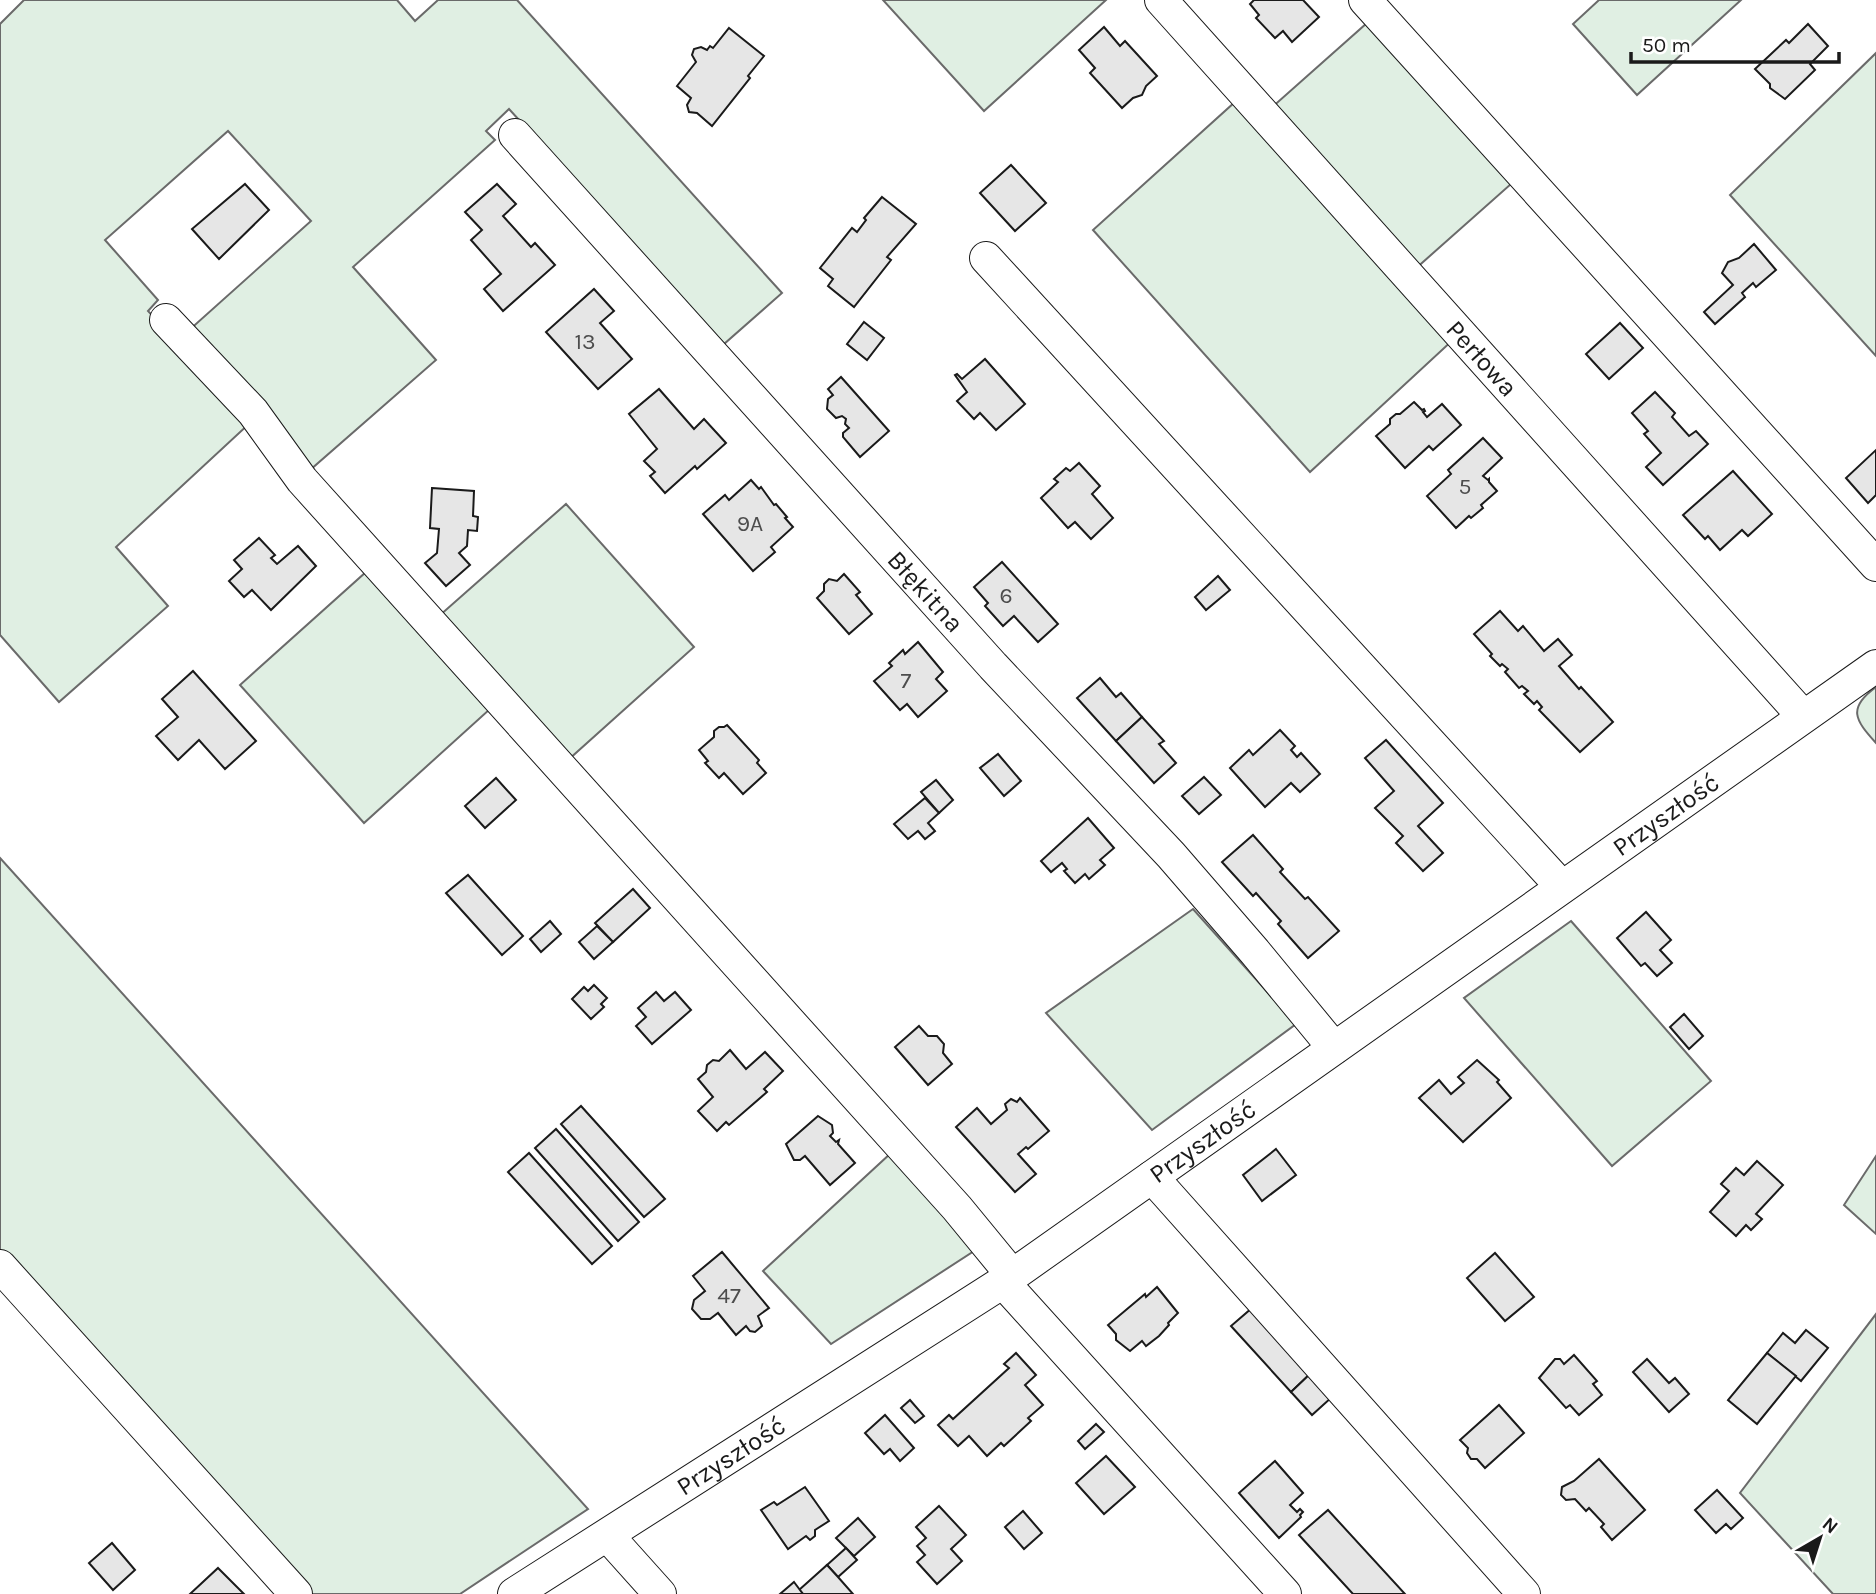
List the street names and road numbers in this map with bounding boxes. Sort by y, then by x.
street label: Perłowa [1440,314,1524,403]
street label: Błękitna [881,545,970,639]
street label: Przyszłość [1607,767,1725,863]
street label: Przyszłość [1143,1094,1262,1190]
street label: Przyszłość [671,1410,791,1502]

